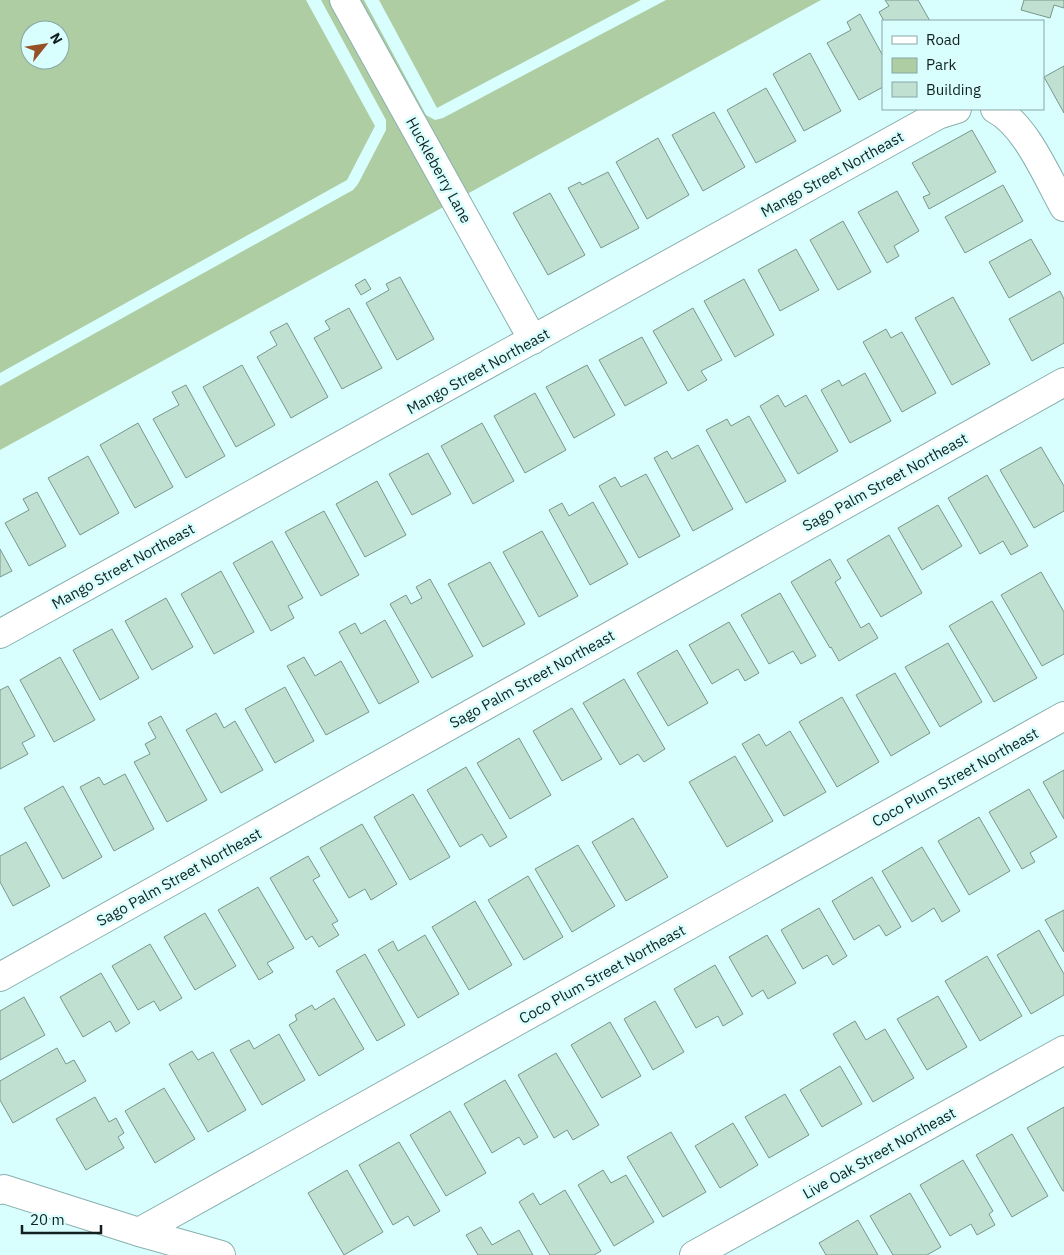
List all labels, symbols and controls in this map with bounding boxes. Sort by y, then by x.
north arrow [20,20,70,70]
legend [882,20,1044,110]
text: N [46,30,67,47]
text: Road [926,30,961,49]
text: Park [926,55,956,74]
text: Building [926,80,981,99]
street label: Huckleberry Lane [402,114,476,226]
street label: Mango Street Northeast [757,127,907,221]
street label: Mango Street Northeast [403,324,553,418]
street label: Sago Palm Street Northeast [799,429,971,535]
street label: Mango Street Northeast [48,519,198,613]
street label: Sago Palm Street Northeast [446,626,618,732]
street label: Coco Plum Street Northeast [869,723,1041,831]
street label: Sago Palm Street Northeast [93,824,265,930]
street label: Coco Plum Street Northeast [516,920,688,1028]
street label: Live Oak Street Northeast [799,1103,959,1203]
scale bar [22,1202,101,1234]
text: 20 m [30,1210,65,1229]

